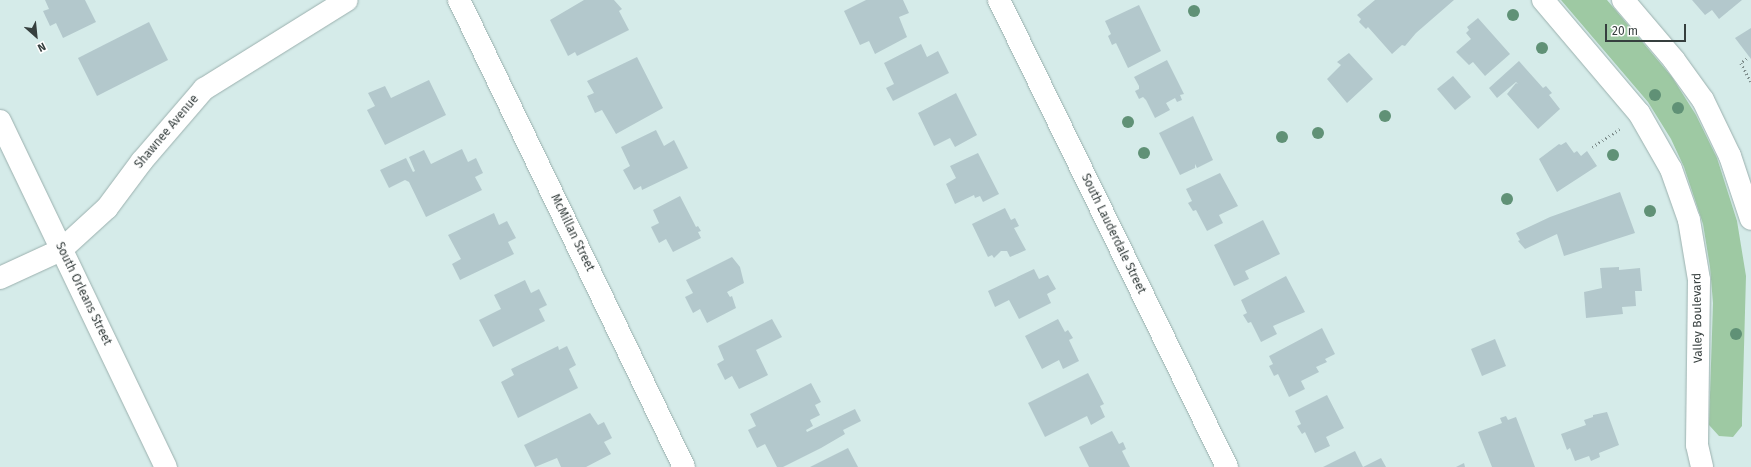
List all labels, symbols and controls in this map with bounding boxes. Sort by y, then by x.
north arrow [16,16,56,56]
scale bar [1607,16,1688,42]
text: 20 m [1612,24,1638,38]
text: N [35,40,48,55]
street label: Shawnee Avenue [132,92,202,172]
street label: South Lauderdale Street [1078,172,1148,296]
street label: McMillan Street [547,192,597,274]
street label: South Orleans Street [52,240,114,348]
street label: Valley Boulevard [1690,273,1706,363]

